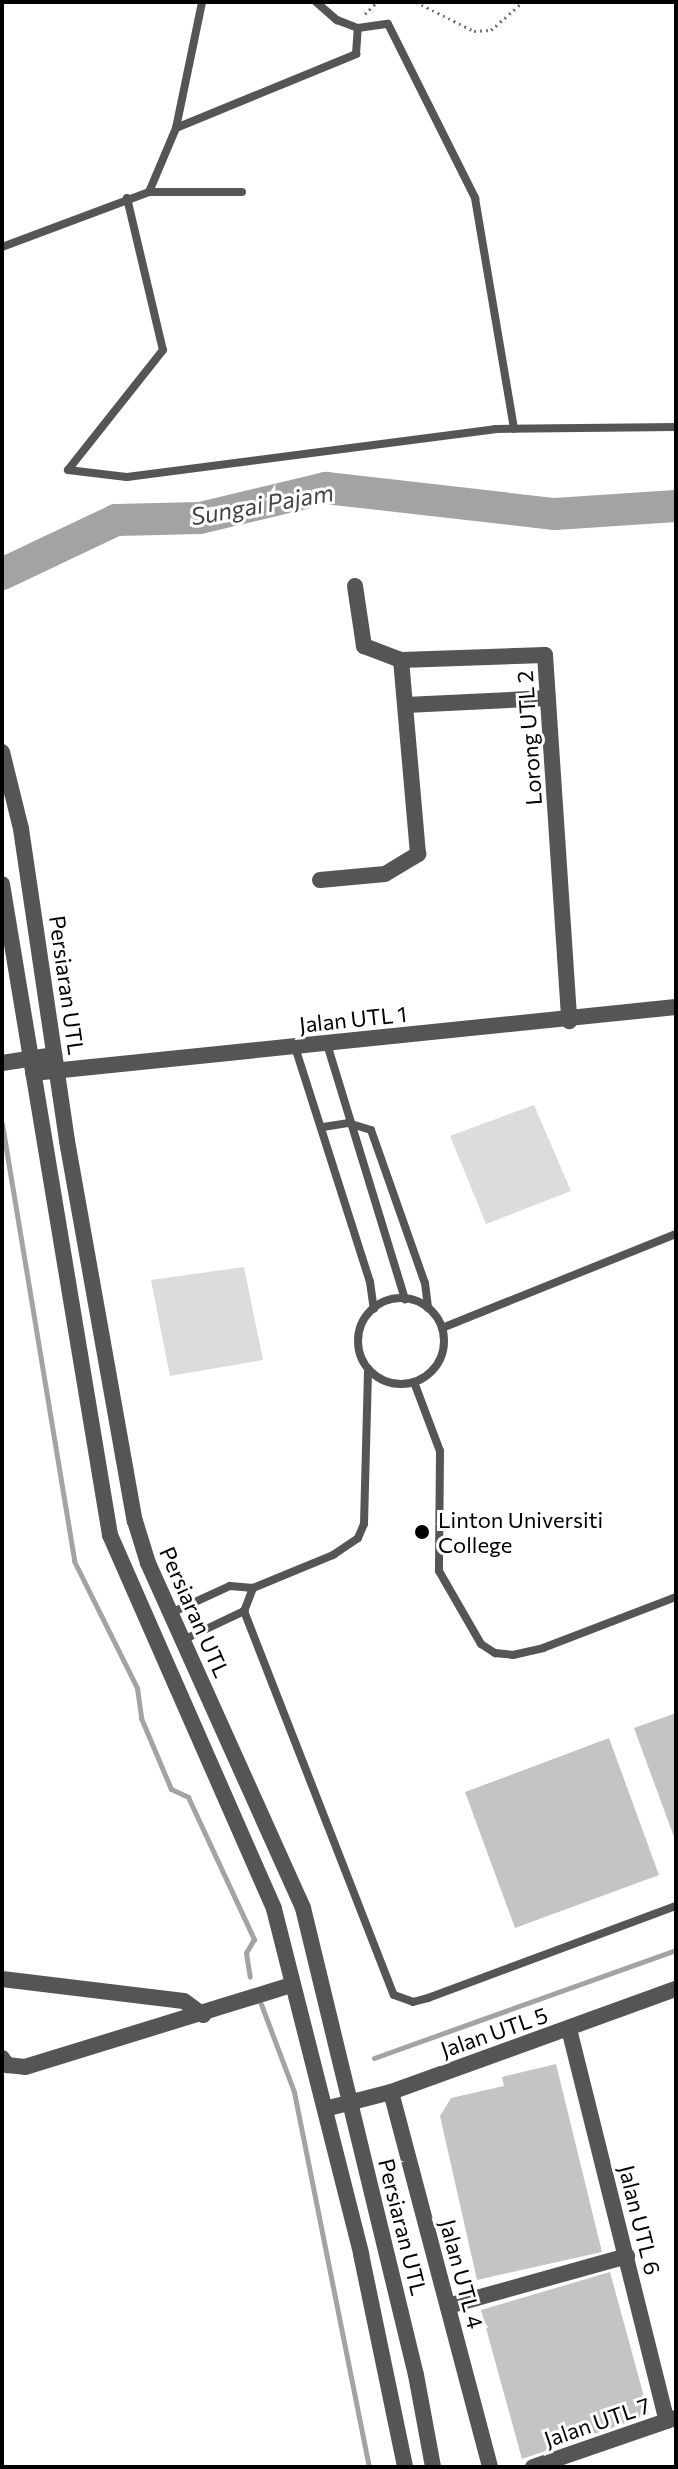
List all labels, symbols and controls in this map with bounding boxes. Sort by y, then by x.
water label: Sungai Pajam [188,477,336,531]
street label: Lorong UTL 2 [511,670,547,806]
street label: Persiaran UTL [44,914,90,1056]
street label: Jalan UTL 1 [298,1000,408,1038]
place label: Linton Universiti College [438,1506,603,1558]
marker: Linton Universiti College [413,1523,431,1541]
street label: Persiaran UTL [154,1543,236,1681]
street label: Jalan UTL 5 [437,2001,551,2063]
street label: Persiaran UTL [373,2156,433,2298]
street label: Jalan UTL 6 [614,2162,666,2278]
street label: Jalan UTL 4 [435,2216,489,2332]
street label: Jalan UTL 7 [541,2392,653,2452]

